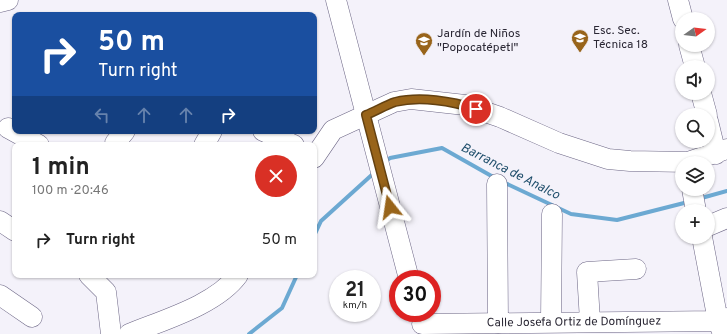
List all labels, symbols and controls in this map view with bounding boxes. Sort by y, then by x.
north arrow [675,12,715,52]
map controls [675,12,715,244]
place label: Esc. Sec. Técnica 18 [593,23,648,53]
text: 50 m [98,25,165,61]
place label: Jardín de Niños "Popocatépetl" [437,26,520,56]
icon: right [32,28,84,80]
school or university icon: Esc. Sec. Técnica 18 [570,28,590,53]
school or university icon: Jardín de Niños "Popocatépetl" [414,31,434,56]
text: Turn right [98,60,178,83]
button: sound [675,60,715,100]
pin [459,92,493,126]
icon: arrive [465,98,487,120]
icon: left [91,104,113,126]
icon: ahead [133,104,155,126]
icon: ahead [175,104,197,126]
icon: right [217,104,239,126]
button: search [675,108,715,148]
water label: Barranca de Analco [458,140,562,204]
text: 1 min [32,153,90,183]
button: close [255,155,297,197]
button: layers [675,156,715,196]
text: 100 m · 20:46 [32,183,109,199]
position arrow [369,186,411,228]
button: + [675,204,715,244]
icon: right [32,229,54,251]
text: Turn right [66,231,135,250]
text: 50 m [262,231,297,250]
speed limit sign: 30 [389,270,441,322]
text: 21 [345,278,365,304]
text: km/h [343,299,367,312]
street label: Calle Josefa Ortiz de Domínguez [487,314,661,331]

